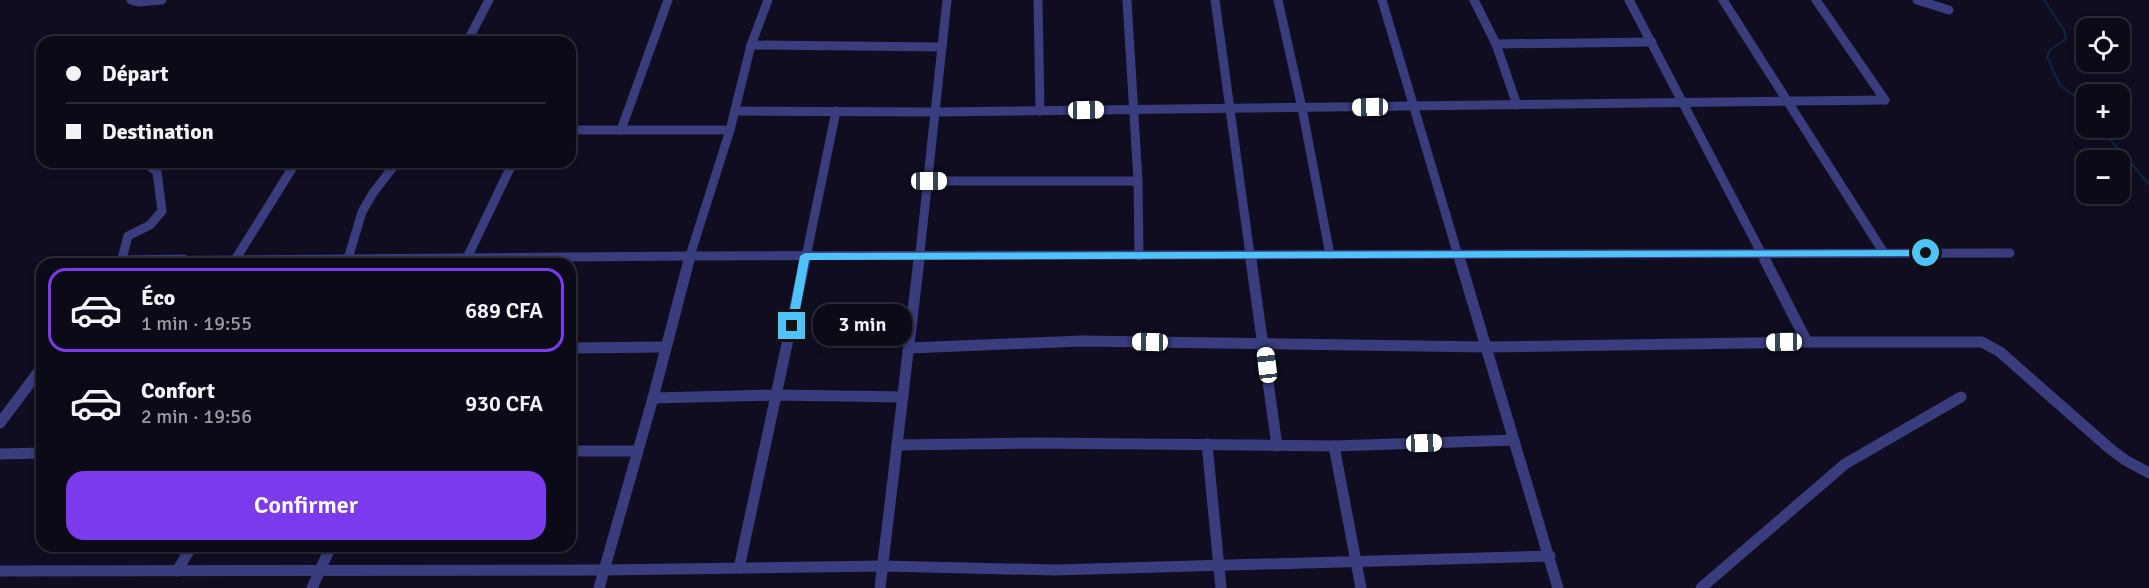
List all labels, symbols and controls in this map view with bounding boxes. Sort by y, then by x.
map controls [2076,18,2130,204]
button: locate [2076,18,2130,72]
text: Départ [102,60,169,87]
button: + [2076,84,2130,138]
car [1352,98,1388,116]
car [1068,101,1104,119]
text: Destination [102,118,214,145]
button: − [2076,150,2130,204]
car [911,172,947,190]
route start [1912,239,1939,266]
icon: car [69,283,123,337]
text: Éco [141,284,175,311]
text: 689 CFA [465,297,543,324]
callout: 3 min [813,305,912,347]
text: 1 min · 19:55 [141,311,252,336]
route end [778,312,805,339]
text: 3 min [839,312,886,337]
car [1132,333,1168,351]
car [1766,333,1802,351]
car [1256,346,1278,384]
icon: car [69,376,123,430]
text: Confort [141,377,215,404]
text: 930 CFA [465,390,543,417]
text: 2 min · 19:56 [141,404,252,429]
car [1406,433,1442,453]
button: Confirmer [66,471,546,540]

